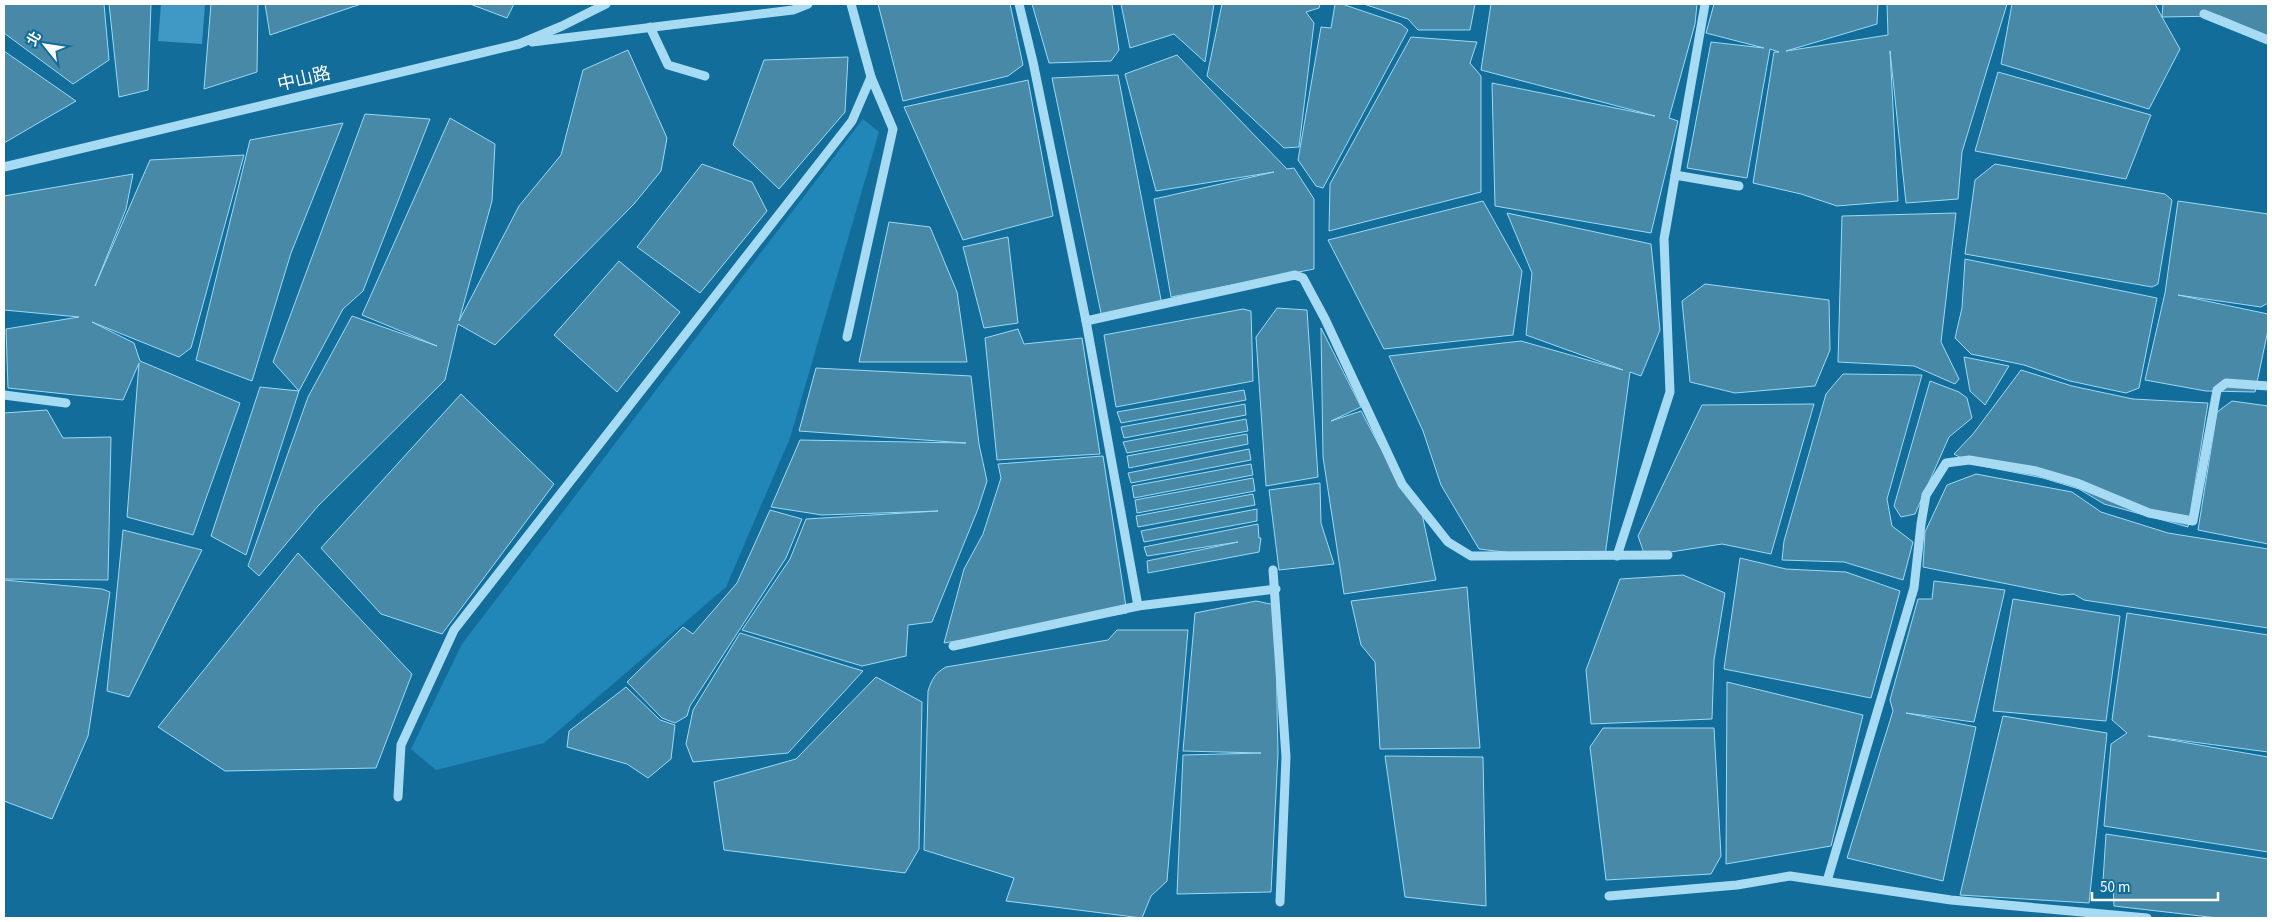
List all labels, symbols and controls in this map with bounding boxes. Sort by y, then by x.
north arrow [20,20,70,70]
text: 北 [22,28,47,50]
street label: 中山路 [275,61,333,97]
scale bar [2092,870,2218,902]
text: 50 m [2100,877,2130,898]

